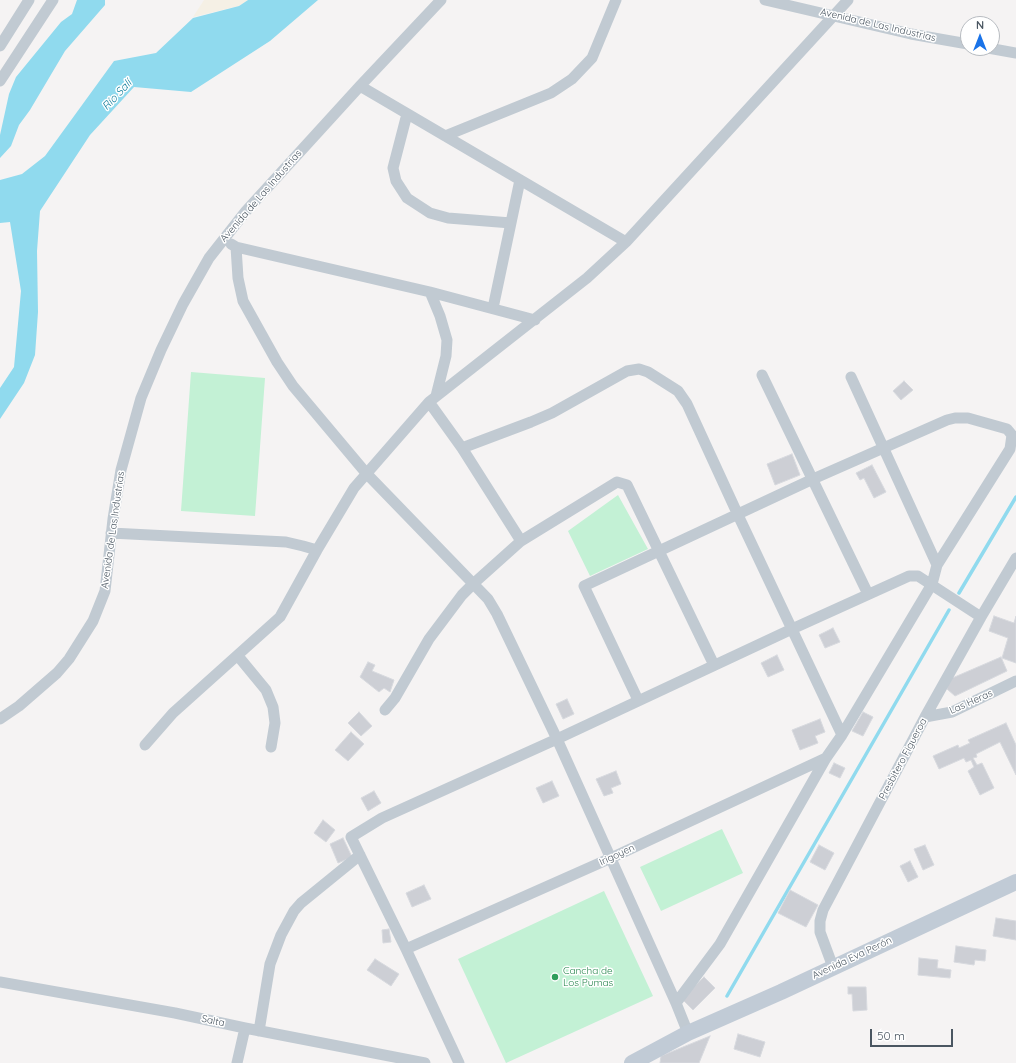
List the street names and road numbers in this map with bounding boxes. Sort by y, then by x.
street label: Avenida de Las Industrias [819,6,937,44]
street label: Avenida de Las Industrias [218,147,304,245]
street label: Avenida de Las Industrias [99,471,127,589]
street label: Las Heras [947,687,995,717]
street label: Presbitero Figueroa [876,716,930,802]
street label: Irigoyen [597,842,637,868]
street label: Avenida Eva Perón [810,934,894,982]
street label: Salta [200,1013,226,1029]

